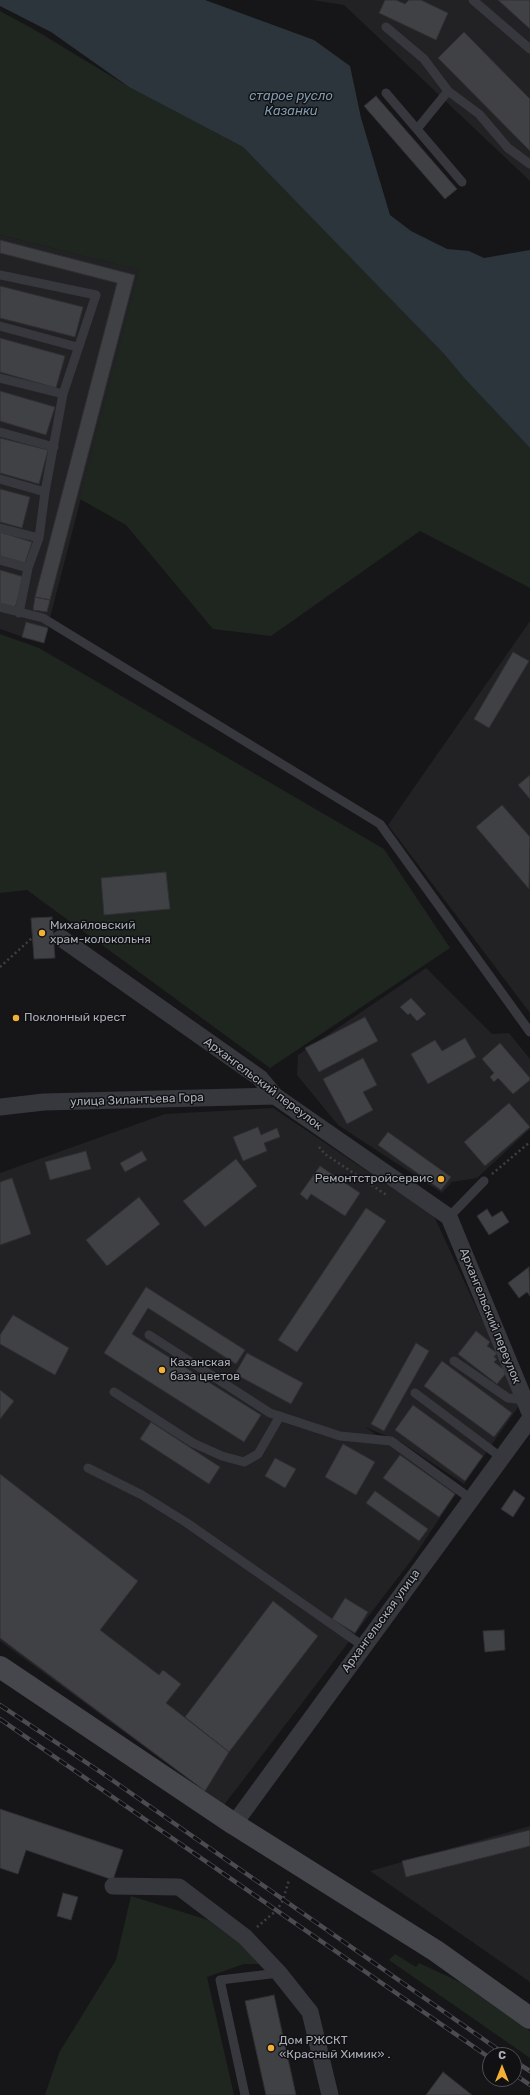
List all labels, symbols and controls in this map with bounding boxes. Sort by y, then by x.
water label: старое русло Казанки [249,88,333,119]
place label: Михайловский храм-колокольня [50,919,151,947]
marker: Михайловский храм-колокольня [37,928,47,938]
place label: Поклонный крест [24,1011,126,1025]
marker: Поклонный крест [11,1013,21,1023]
street label: Архангельский переулок [201,1035,325,1133]
street label: улица Зилантьева Гора [70,1090,204,1110]
place label: Ремонтстройсервис [315,1172,433,1186]
marker: Ремонтстройсервис [436,1174,446,1184]
street label: Архангельский переулок [456,1246,524,1386]
place label: Казанская база цветов [170,1356,240,1384]
marker: Казанская база цветов [157,1365,167,1375]
street label: Архангельская улица [339,1567,423,1675]
place label: Дом РЖСКТ «Красный Химик» . [279,2034,391,2062]
marker: Дом РЖСКТ «Красный Химик» . [266,2043,276,2053]
north arrow [482,2047,522,2087]
text: С [498,2049,506,2062]

